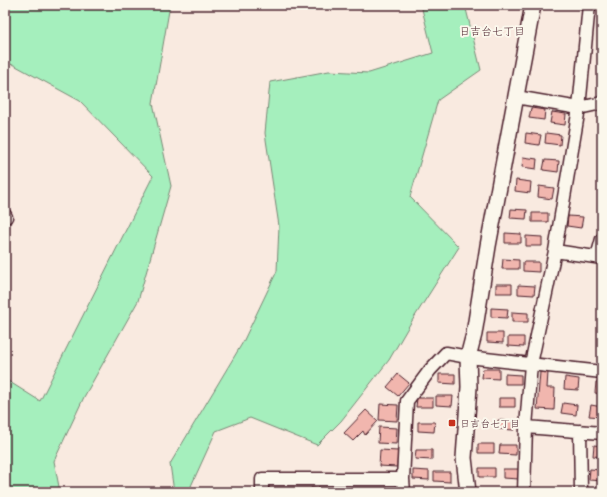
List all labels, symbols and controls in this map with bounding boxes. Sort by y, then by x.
district label: 日吉台七丁目 [459,24,525,38]
place label: 日吉台七丁目 [460,417,520,430]
marker: 日吉台七丁目 [447,418,457,428]

